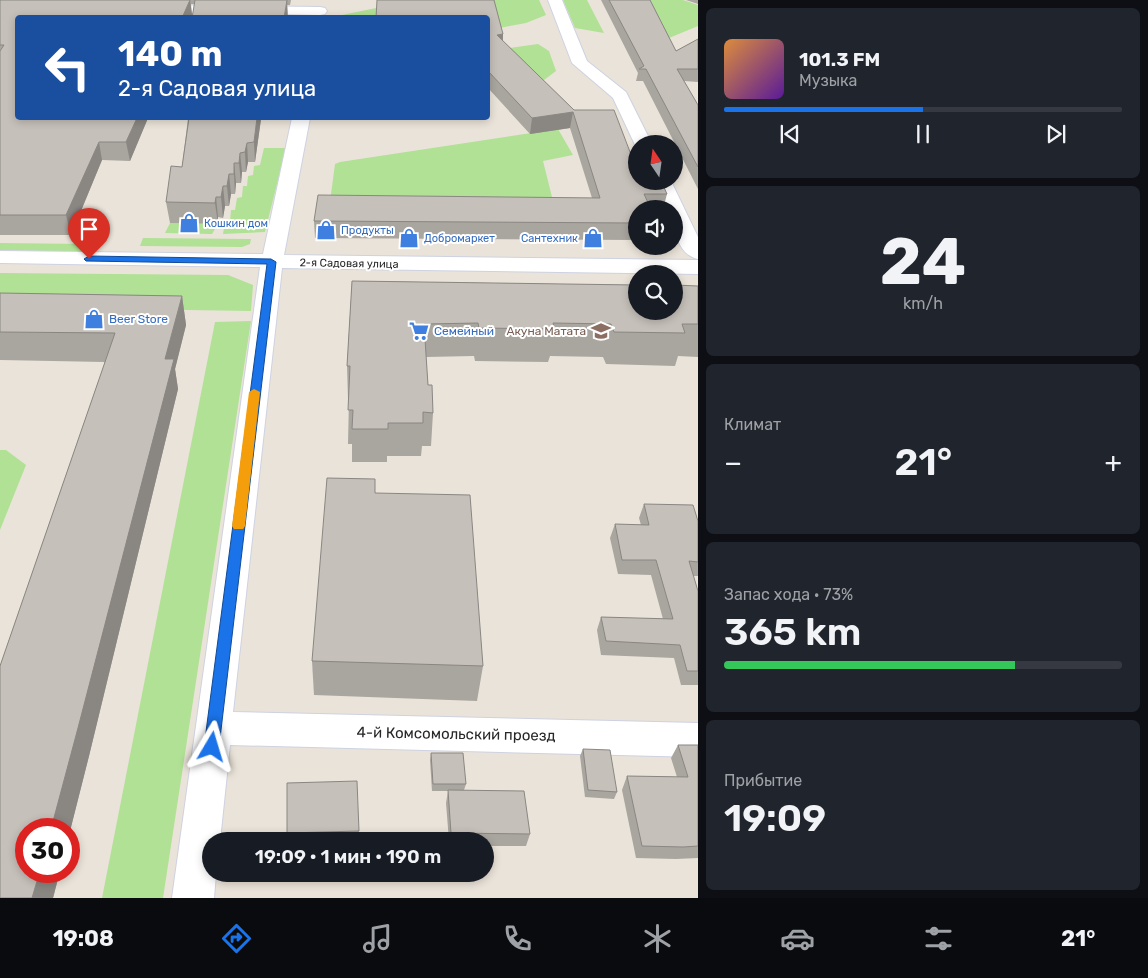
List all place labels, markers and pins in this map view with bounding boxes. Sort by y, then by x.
pin [68,208,110,259]
shop icon: Кошкин дом [178,212,200,234]
place label: Кошкин дом [204,217,268,230]
shop icon: Продукты [315,219,337,241]
place label: Продукты [341,224,394,237]
shop icon: Добромаркет [398,227,420,249]
shop icon: Сантехник [582,227,604,249]
place label: Добромаркет [424,232,495,245]
place label: Сантехник [521,232,578,245]
shop icon: Beer Store [83,308,105,330]
place label: Beer Store [109,312,168,326]
supermarket icon: Семейный [408,320,430,342]
school or university icon: Акуна Матата [590,320,612,342]
place label: Семейный [434,324,494,338]
place label: Акуна Матата [506,324,586,338]

